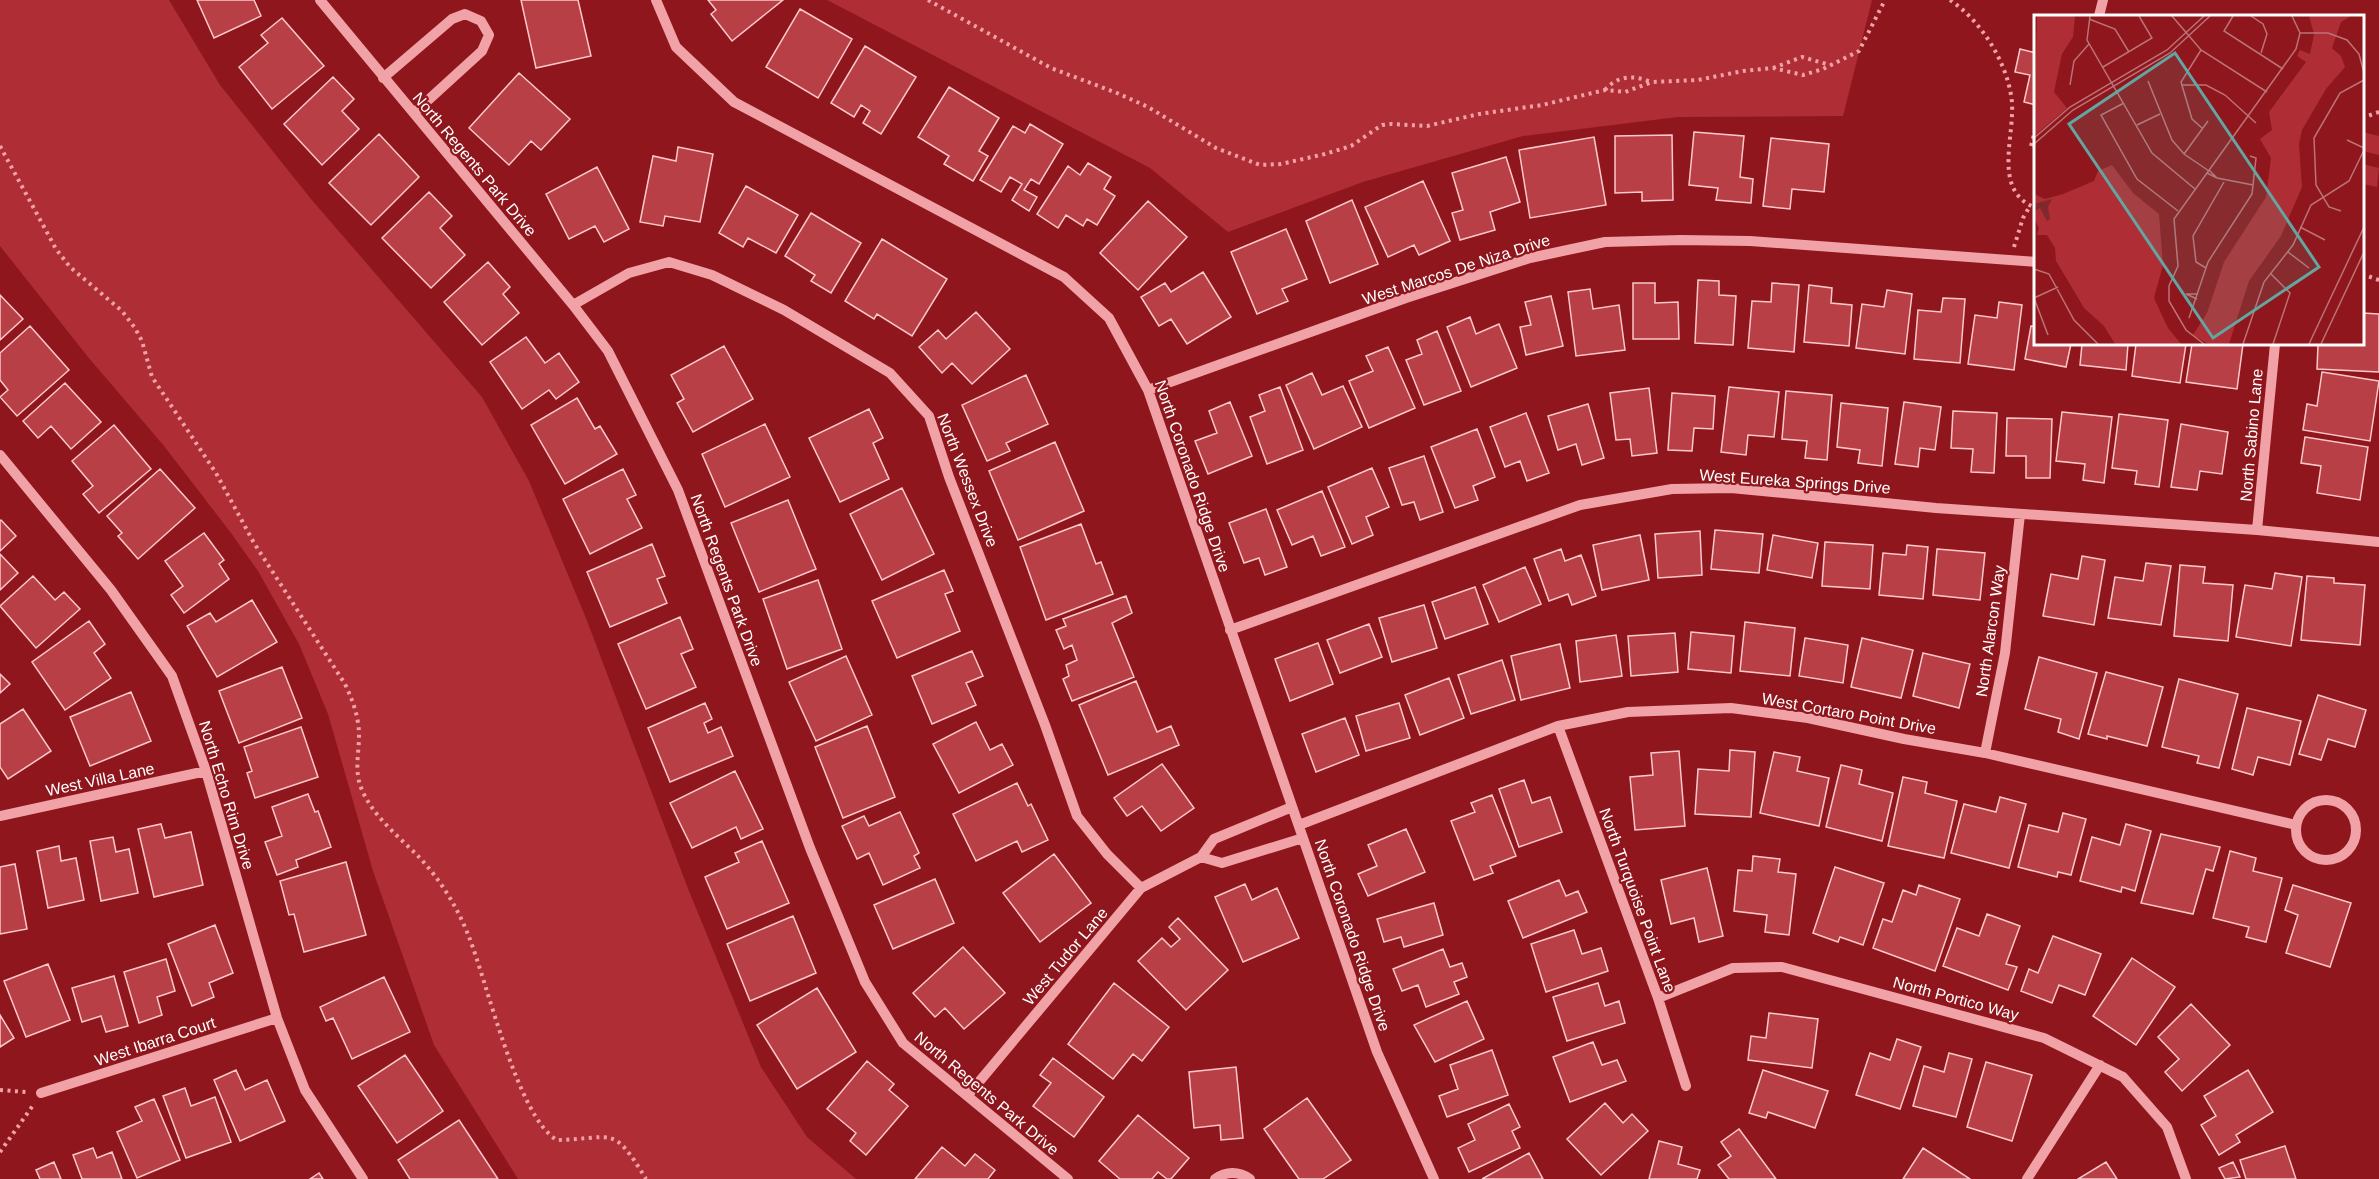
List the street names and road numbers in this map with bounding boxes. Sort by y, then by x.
street label: North Regents Park Drive [410,89,540,240]
street label: West Marcos De Niza Drive [1360,231,1552,308]
street label: North Sabino Lane [2237,368,2266,502]
street label: North Coronado Ridge Drive [1152,378,1233,574]
street label: North Wessex Drive [934,411,1001,550]
street label: West Eureka Springs Drive [1699,466,1891,497]
street label: North Regents Park Drive [687,492,766,669]
street label: North Alarcon Way [1973,564,2008,698]
street label: West Cortaro Point Drive [1760,690,1937,737]
street label: North Echo Rim Drive [196,719,257,872]
street label: West Villa Lane [44,760,156,799]
street label: North Turquoise Point Lane [1596,806,1679,995]
street label: North Coronado Ridge Drive [1312,837,1393,1033]
street label: West Tudor Lane [1020,904,1111,1008]
street label: North Portico Way [1891,974,2020,1023]
street label: West Ibarra Court [93,1014,218,1069]
street label: North Regents Park Drive [911,1028,1062,1159]

